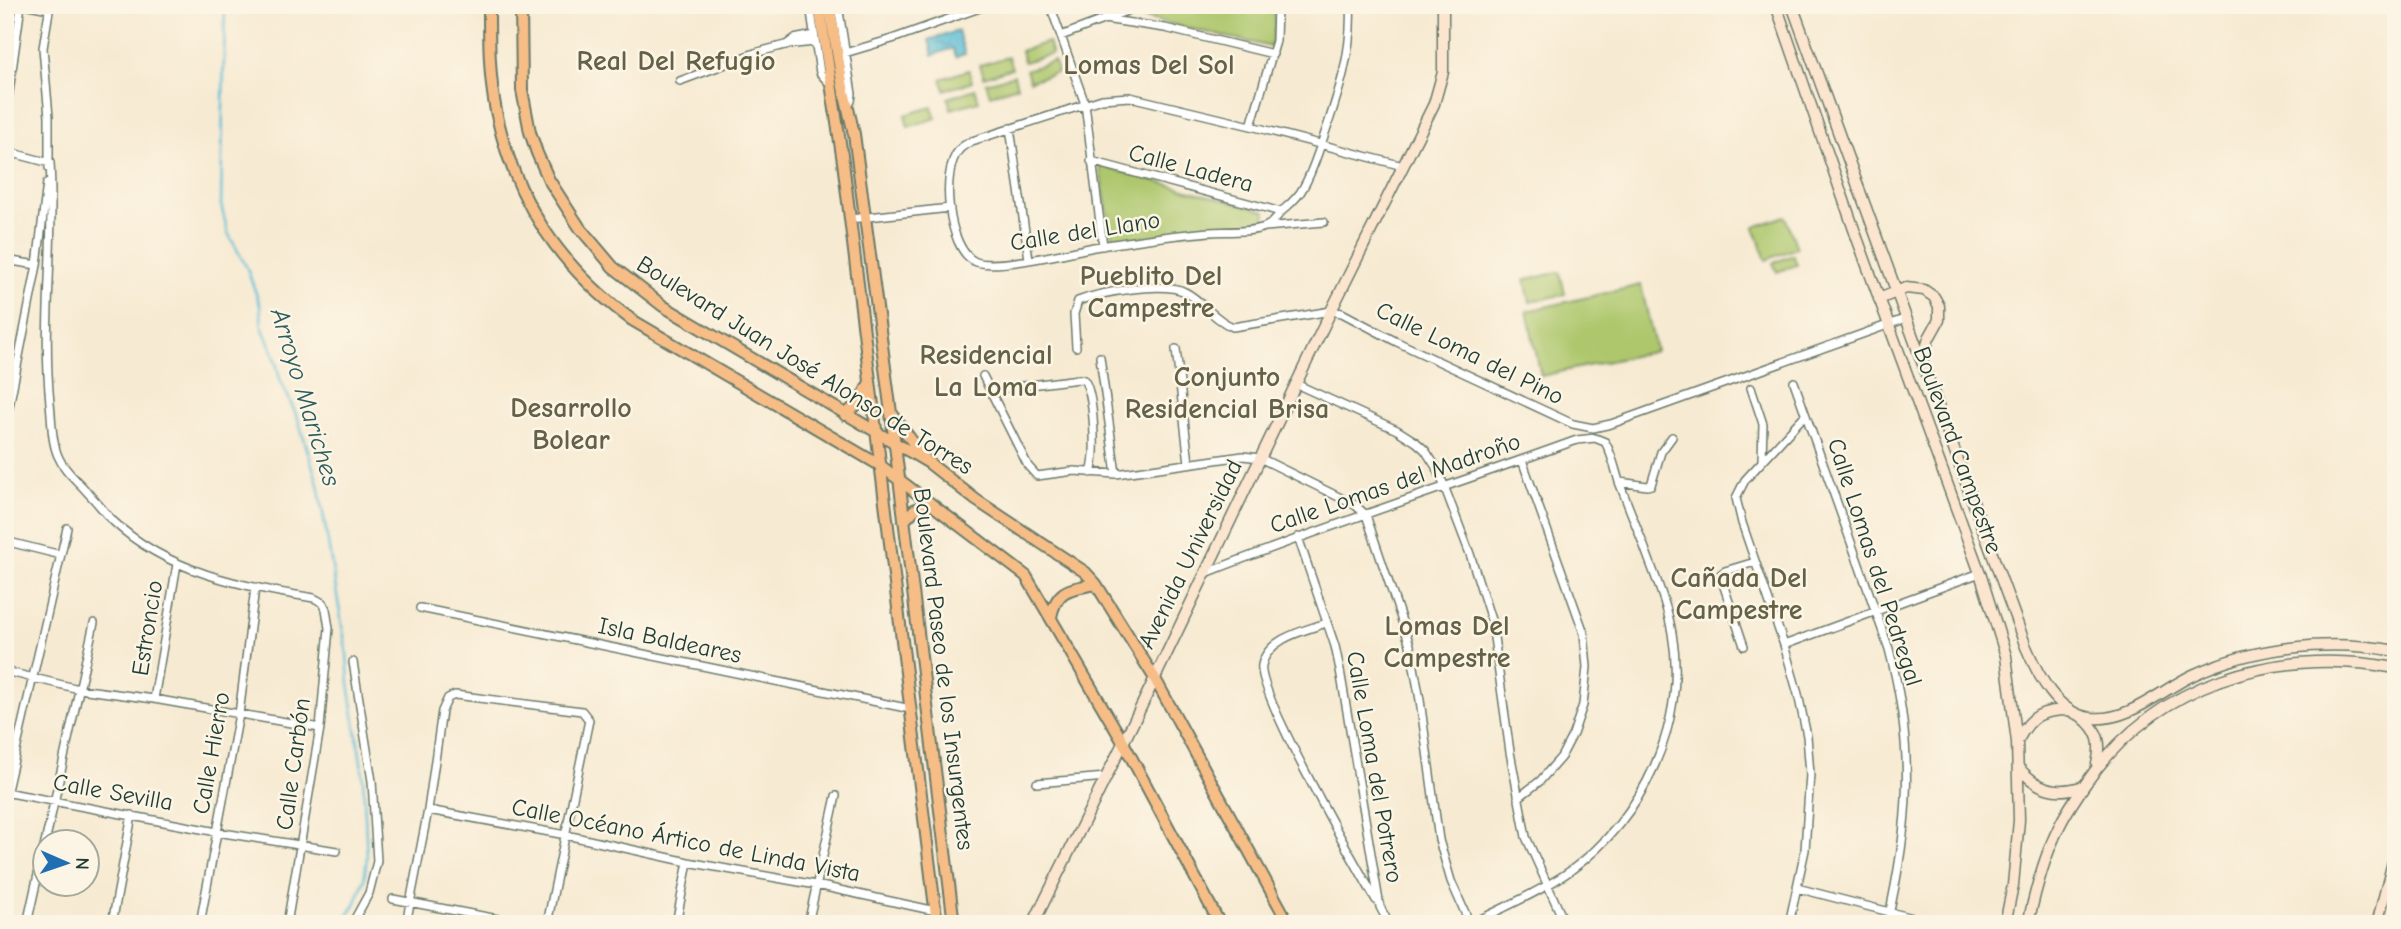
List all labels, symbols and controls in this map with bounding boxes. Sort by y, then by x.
district label: Real Del Refugio [577,45,775,77]
district label: Lomas Del Sol [1063,49,1235,81]
street label: Calle Ladera [1126,138,1256,198]
street label: Calle del Llano [1008,205,1162,257]
street label: Boulevard Juan José Alonso de Torres [632,249,978,481]
district label: Pueblito Del Campestre [1080,260,1222,324]
street label: Calle Loma del Pino [1372,295,1568,411]
water label: Arroyo Mariches [263,304,346,490]
district label: Residencial La Loma [919,339,1053,403]
street label: Boulevard Campestre [1908,343,2008,557]
district label: Conjunto Residencial Brisa [1125,361,1329,425]
district label: Desarrollo Bolear [510,392,632,456]
street label: Calle Lomas del Madroño [1266,427,1524,539]
street label: Calle Lomas del Pedregal [1822,435,1928,689]
street label: Avenida Universidad [1132,455,1248,653]
street label: Boulevard Paseo de los Insurgentes [908,486,980,852]
district label: Cañada Del Campestre [1670,562,1808,626]
street label: Estroncio [126,578,168,678]
district label: Lomas Del Campestre [1384,610,1511,674]
street label: Isla Baldeares [596,611,744,669]
street label: Calle Loma del Potrero [1341,649,1409,885]
street label: Calle Hierro [186,690,236,816]
street label: Calle Carbón [270,696,316,832]
street label: Calle Sevilla [51,768,175,816]
street label: Calle Océano Ártico de Linda Vista [509,792,863,888]
north arrow [32,828,102,898]
text: N [71,857,93,870]

